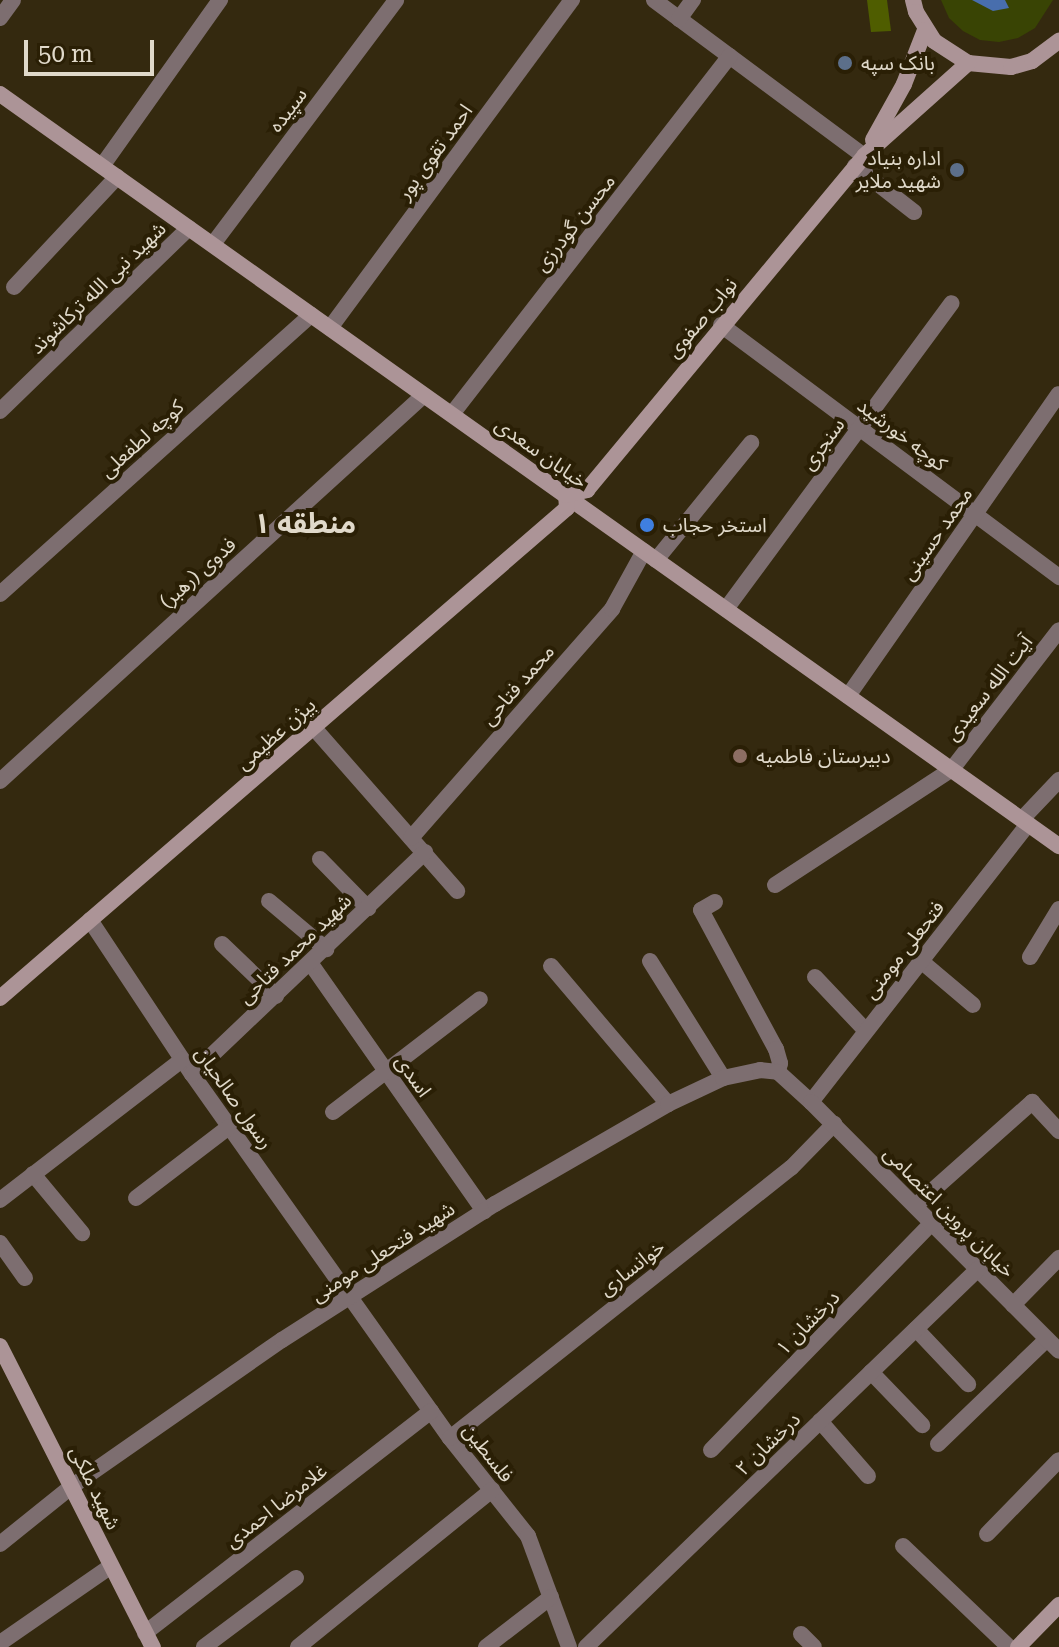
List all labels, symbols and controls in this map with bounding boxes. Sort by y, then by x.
scale bar [28,24,158,74]
text: 50 m [38,40,93,68]
place label: بانک سپه [861,51,935,75]
marker: بانک سپه [836,54,854,72]
street label: سپیده [264,83,312,137]
street label: احمد تقوی پور [392,100,478,204]
place label: اداره بنیاد شهید ملایر [856,146,941,193]
marker: اداره بنیاد شهید ملایر [948,161,966,179]
street label: محسن گودرزی [530,170,620,276]
street label: شهید نبی الله ترکاشوند [25,217,171,359]
street label: نواب صفوی [662,273,742,363]
street label: کوچه خورشید [852,394,952,476]
street label: کوچه لطفعلی [95,395,189,483]
street label: خیابان سعدی [490,412,592,494]
street label: سنجری [796,413,850,475]
street label: محمد حسینی [896,483,978,585]
district label: منطقه ۱ [254,507,356,541]
place label: استخر حجاب [663,513,767,537]
marker: استخر حجاب [638,516,656,534]
street label: فدوی (رهبر) [155,532,241,614]
street label: آیت الله سعیدی [940,630,1038,746]
street label: محمد فتاحی [476,640,560,730]
street label: بیژن عظیمی [231,693,321,775]
place label: دبیرستان فاطمیه [756,744,890,768]
marker: دبیرستان فاطمیه [731,747,749,765]
street label: شهید محمد فتاحی [233,889,357,1009]
street label: فتحعلی مومنی [858,896,950,1004]
street label: رسول صالحیان [190,1042,278,1154]
street label: اسدی [390,1050,436,1102]
street label: خیابان پروین اعتصامی [878,1141,1020,1283]
street label: شهید فتحعلی مومنی [307,1197,459,1307]
street label: خوانساری [594,1235,670,1301]
street label: درخشان ۱ [771,1286,845,1360]
street label: درخشان ۲ [731,1407,805,1481]
street label: فلسطین [458,1419,518,1487]
street label: شهید ملکی [64,1442,126,1534]
street label: غلامرضا احمدی [220,1459,332,1553]

